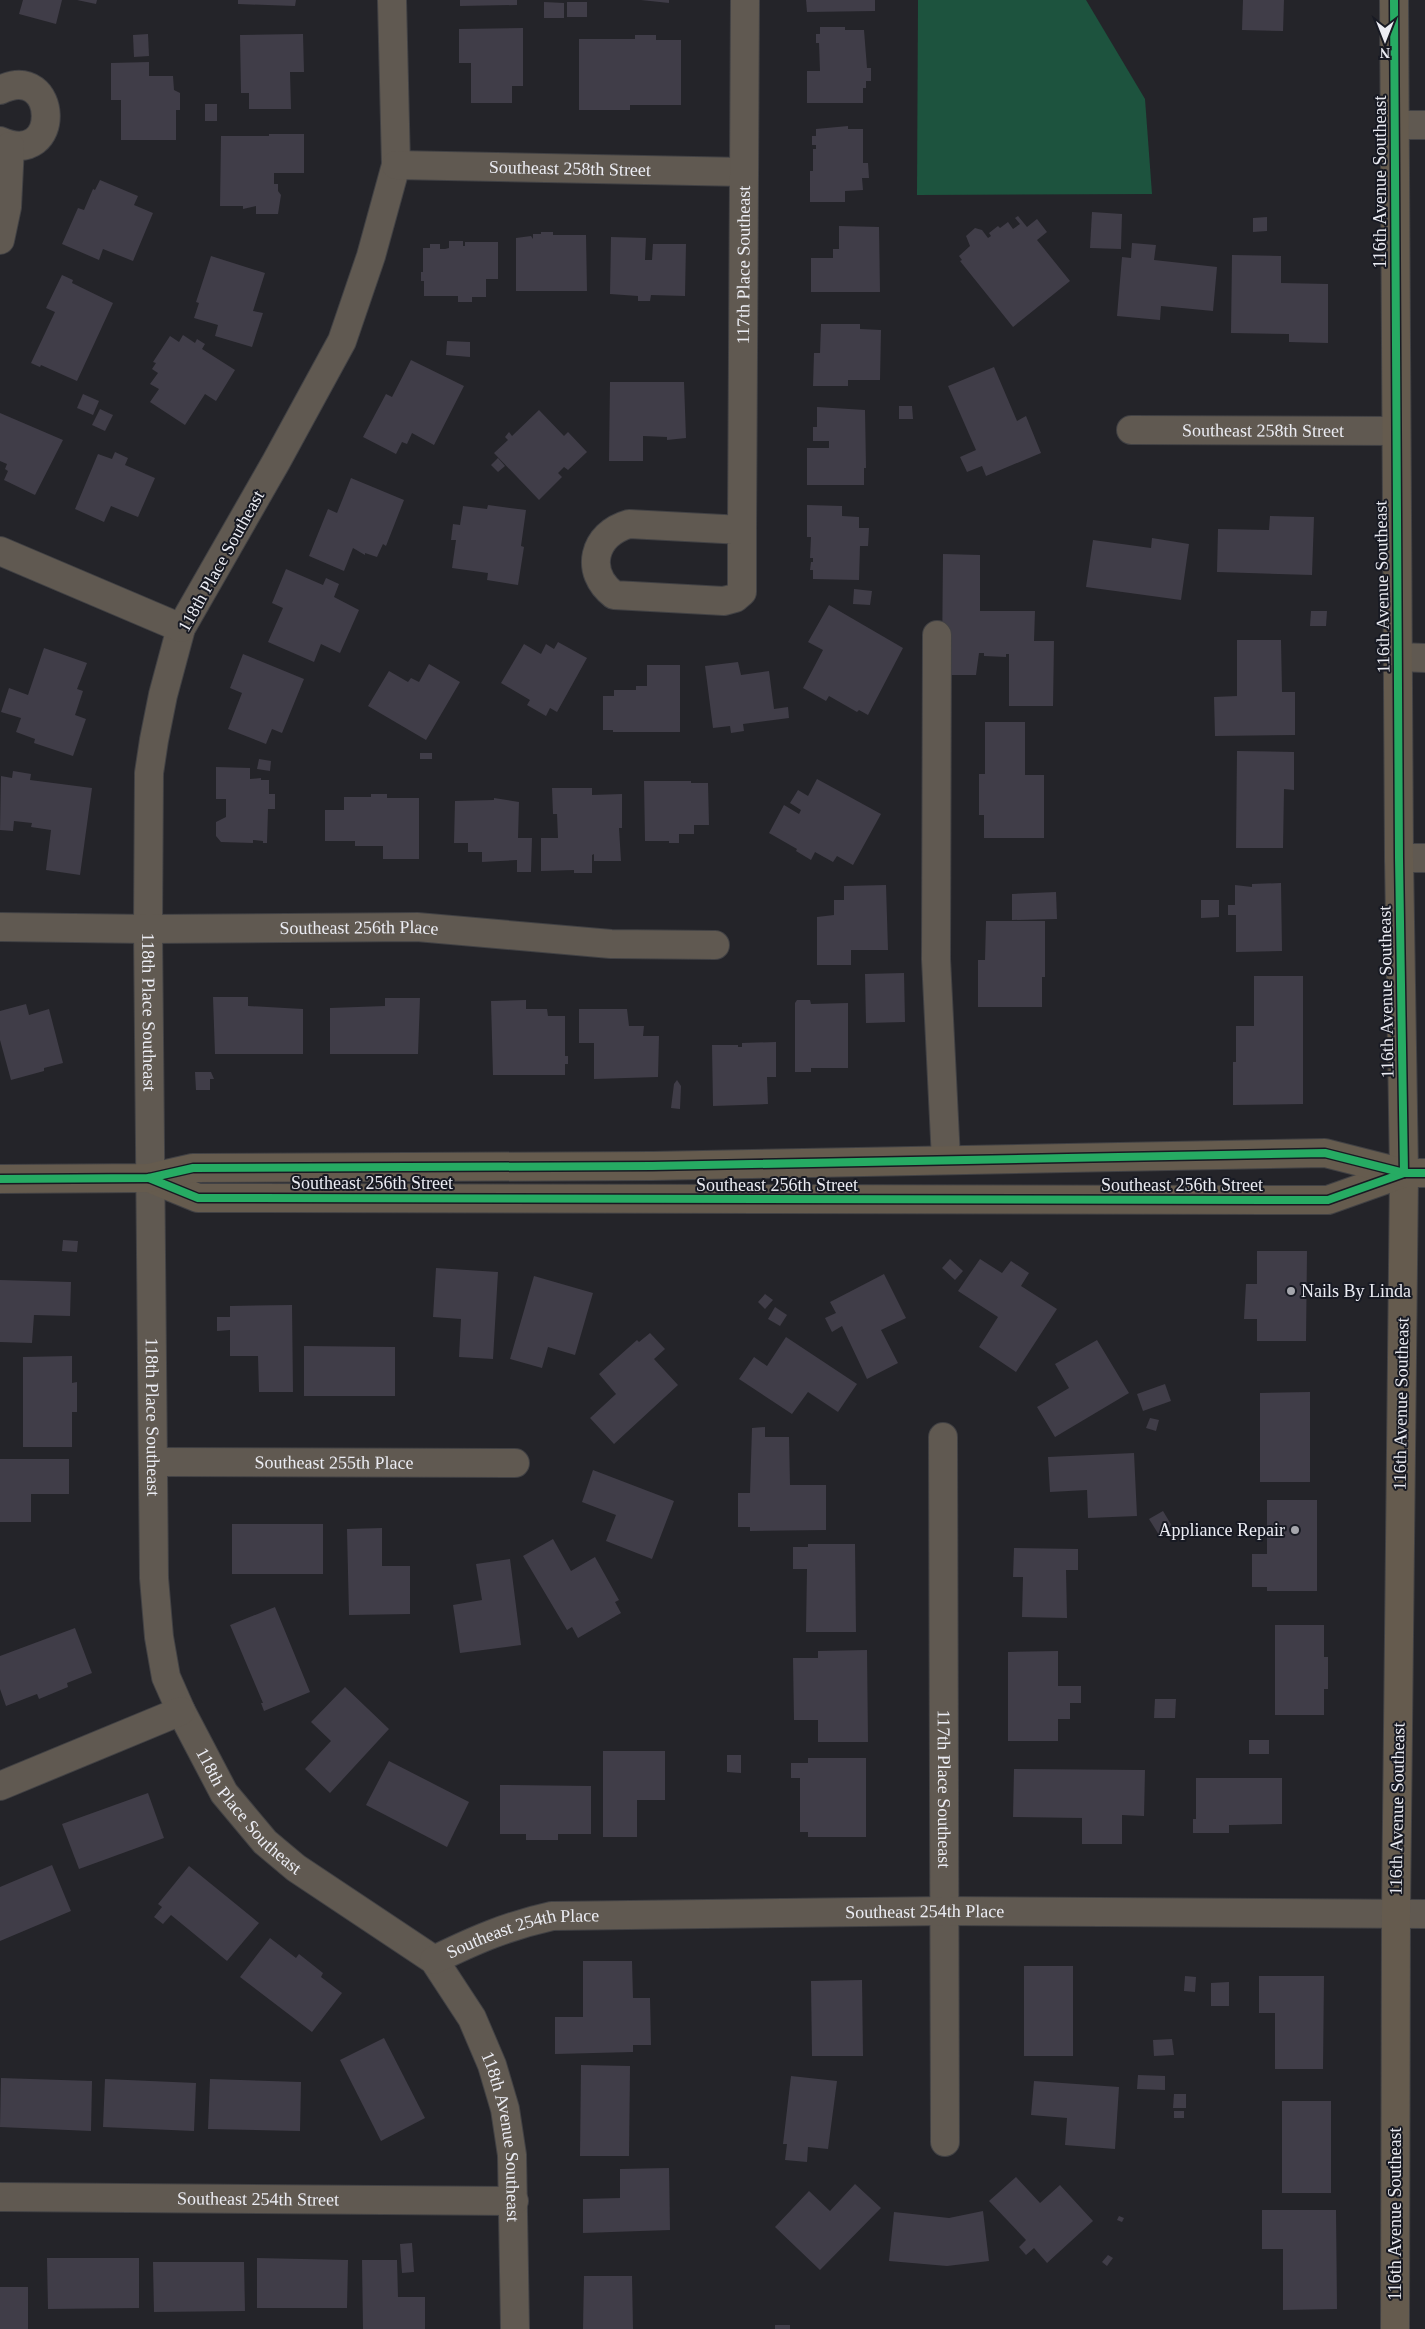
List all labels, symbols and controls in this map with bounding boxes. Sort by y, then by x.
north arrow [1360,15,1410,65]
text: N [1380,45,1390,60]
street label: 116th Avenue Southeast [1370,96,1390,268]
street label: Southeast 258th Street [489,157,651,180]
street label: 117th Place Southeast [733,186,754,344]
street label: Southeast 258th Street [1182,420,1344,441]
street label: 118th Place Southeast [174,487,268,635]
street label: 116th Avenue Southeast [1370,500,1394,674]
street label: 116th Avenue Southeast [1374,905,1398,1079]
street label: Southeast 256th Place [279,917,439,939]
street label: 118th Place Southeast [138,933,159,1091]
street label: Southeast 256th Street [291,1173,453,1193]
street label: Southeast 256th Street [696,1175,858,1195]
street label: Southeast 256th Street [1101,1175,1263,1195]
place label: Nails By Linda [1301,1281,1411,1301]
marker: Nails By Linda [1285,1285,1297,1297]
street label: 116th Avenue Southeast [1389,1317,1413,1491]
street label: 118th Place Southeast [142,1338,163,1496]
street label: Southeast 255th Place [254,1452,414,1473]
place label: Appliance Repair [1159,1520,1285,1540]
marker: Appliance Repair [1289,1524,1301,1536]
street label: 117th Place Southeast [934,1710,954,1868]
street label: 116th Avenue Southeast [1385,1722,1409,1896]
street label: 118th Place Southeast [192,1744,305,1879]
street label: Southeast 254th Place [845,1901,1004,1922]
street label: Southeast 254th Place [443,1905,599,1963]
street label: 118th Avenue Southeast [477,2048,523,2222]
street label: 116th Avenue Southeast [1385,2128,1405,2300]
street label: Southeast 254th Street [177,2188,339,2210]

